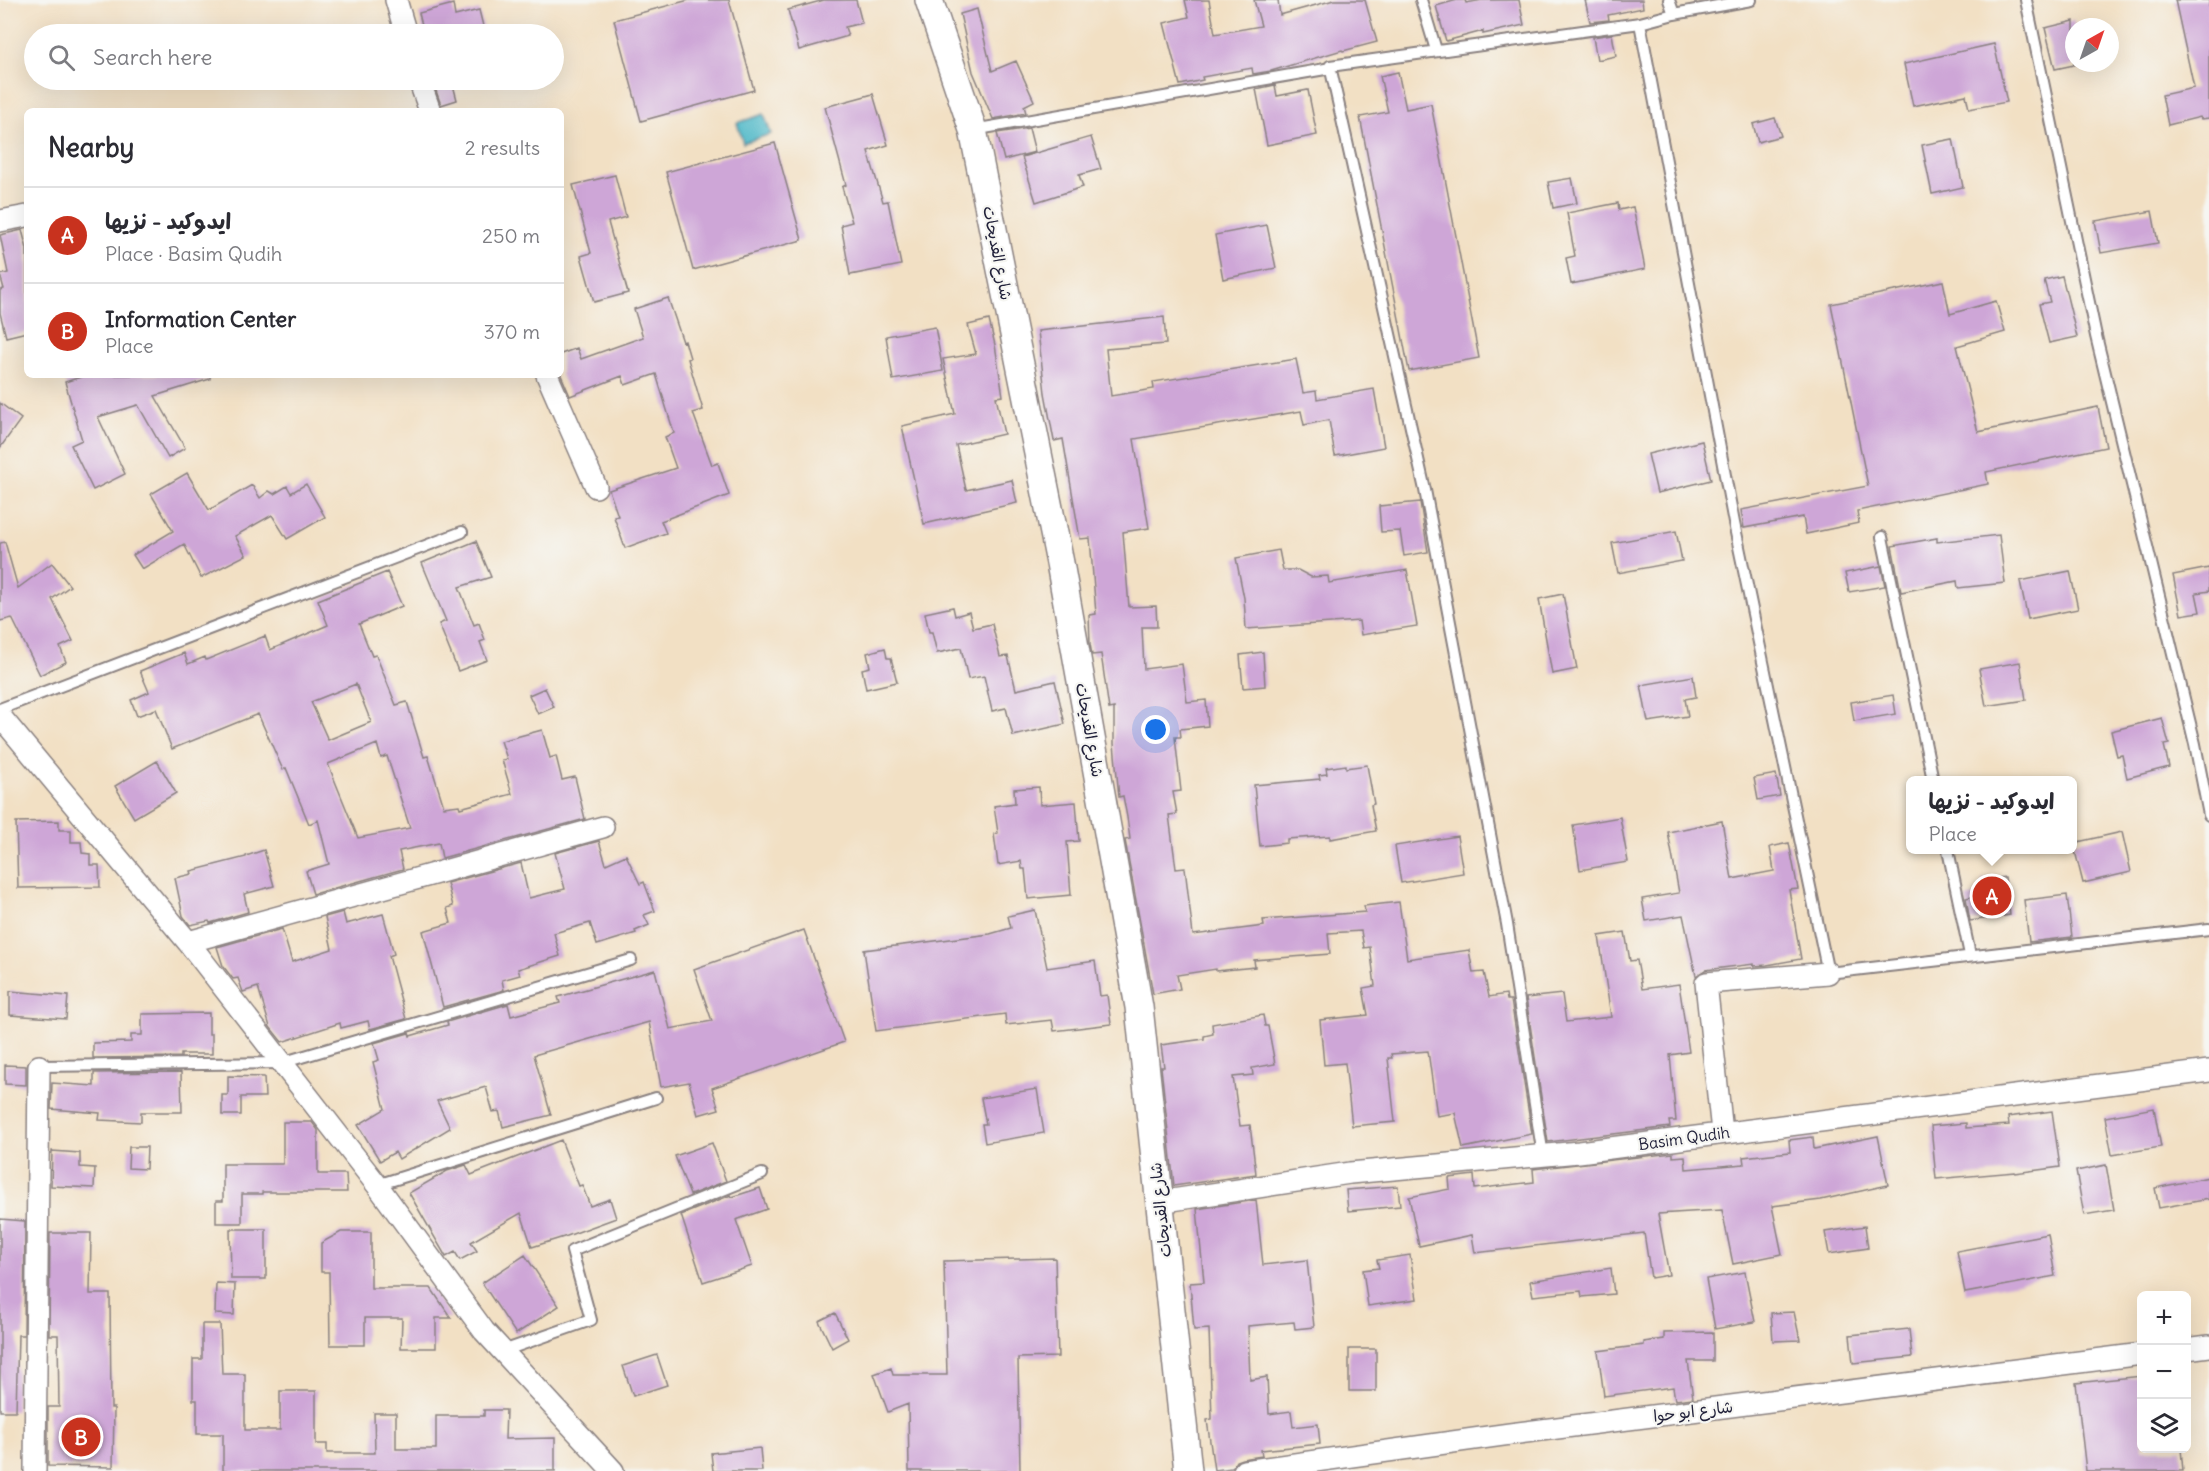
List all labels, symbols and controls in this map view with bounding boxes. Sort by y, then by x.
north arrow [2065,18,2119,72]
search box [24,24,564,90]
icon: search [45,41,78,74]
text: Search here [93,43,212,71]
text: Nearby [48,131,134,164]
text: 2 results [465,135,540,160]
street label: شارع القديحات [977,204,1017,302]
text: ايدوكيد - نزيها [105,207,231,235]
text: A [61,223,74,248]
text: 250 m [482,223,540,248]
text: Place · Basim Qudih [105,241,282,266]
text: Information Center [105,305,296,333]
text: B [61,319,74,344]
text: 370 m [483,319,540,344]
text: Place [105,333,153,358]
street label: شارع القديحات [1070,681,1108,779]
your location [1141,715,1170,744]
popup [1906,776,2077,854]
text: ايدوكيد - نزيها [1928,787,2055,815]
text: Place [1928,821,1977,846]
pin: A [1972,874,2012,918]
street label: Basim Qudih [1637,1122,1731,1154]
street label: شارع القديحات [1145,1161,1177,1258]
map controls [2137,1291,2191,1453]
button: + [2137,1291,2191,1345]
button: − [2137,1345,2191,1399]
street label: شارع ابو حوا [1652,1396,1734,1428]
button: layers [2137,1399,2191,1453]
pin: B [62,1414,100,1460]

